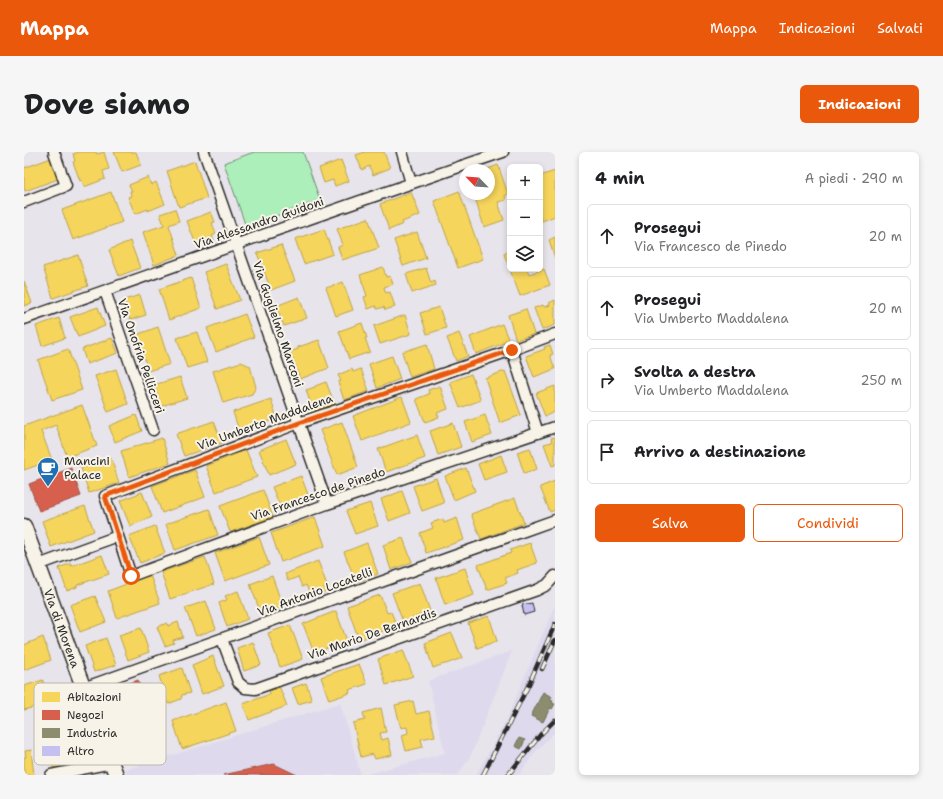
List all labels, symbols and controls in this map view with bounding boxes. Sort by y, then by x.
text: Mappa [20,16,89,41]
text: Mappa [710,19,757,37]
text: Indicazioni [779,19,855,37]
text: Salvati [877,19,923,37]
text: Dove siamo [24,85,190,123]
button: Indicazioni [800,85,919,123]
north arrow [459,164,495,200]
map controls [507,164,543,272]
button: + [507,164,543,200]
text: 4 min [595,167,645,189]
text: A piedi · 290 m [805,170,903,187]
street label: Via Alessandro Guidoni [192,193,326,253]
button: − [507,200,543,236]
text: Prosegui [634,218,701,238]
icon: ahead [596,225,618,247]
text: 20 m [869,228,902,245]
button: layers [507,236,543,272]
text: Via Francesco de Pinedo [634,238,787,255]
street label: Via Guglielmo Marconi [249,259,307,389]
text: Prosegui [634,290,701,310]
street label: Via Onofria Pellicceri [114,296,168,416]
icon: ahead [596,297,618,319]
text: 20 m [869,300,902,317]
text: Via Umberto Maddalena [634,310,789,327]
route end [503,341,521,359]
text: Svolta a destra [634,362,756,382]
icon: right [596,369,618,391]
text: 250 m [861,372,902,389]
text: Via Umberto Maddalena [634,382,789,399]
street label: Via Umberto Maddalena [195,390,335,454]
icon: arrive [596,441,618,463]
text: Arrivo a destinazione [634,442,806,462]
place label: Mancini Palace [64,453,110,483]
cafe icon: Mancini Palace [35,455,61,488]
street label: Via Francesco de Pinedo [249,463,387,525]
button: Salva [595,504,745,542]
button: Condividi [753,504,903,542]
street label: Via Antonio Locatelli [255,564,375,620]
route start [122,567,140,585]
street label: Via di Morena [40,587,84,671]
street label: Via Mario De Bernardis [305,604,439,664]
legend [34,683,166,765]
text: Abitazioni [67,690,121,705]
text: Negozi [67,708,104,723]
text: Industria [67,726,117,741]
text: Altro [67,744,94,759]

